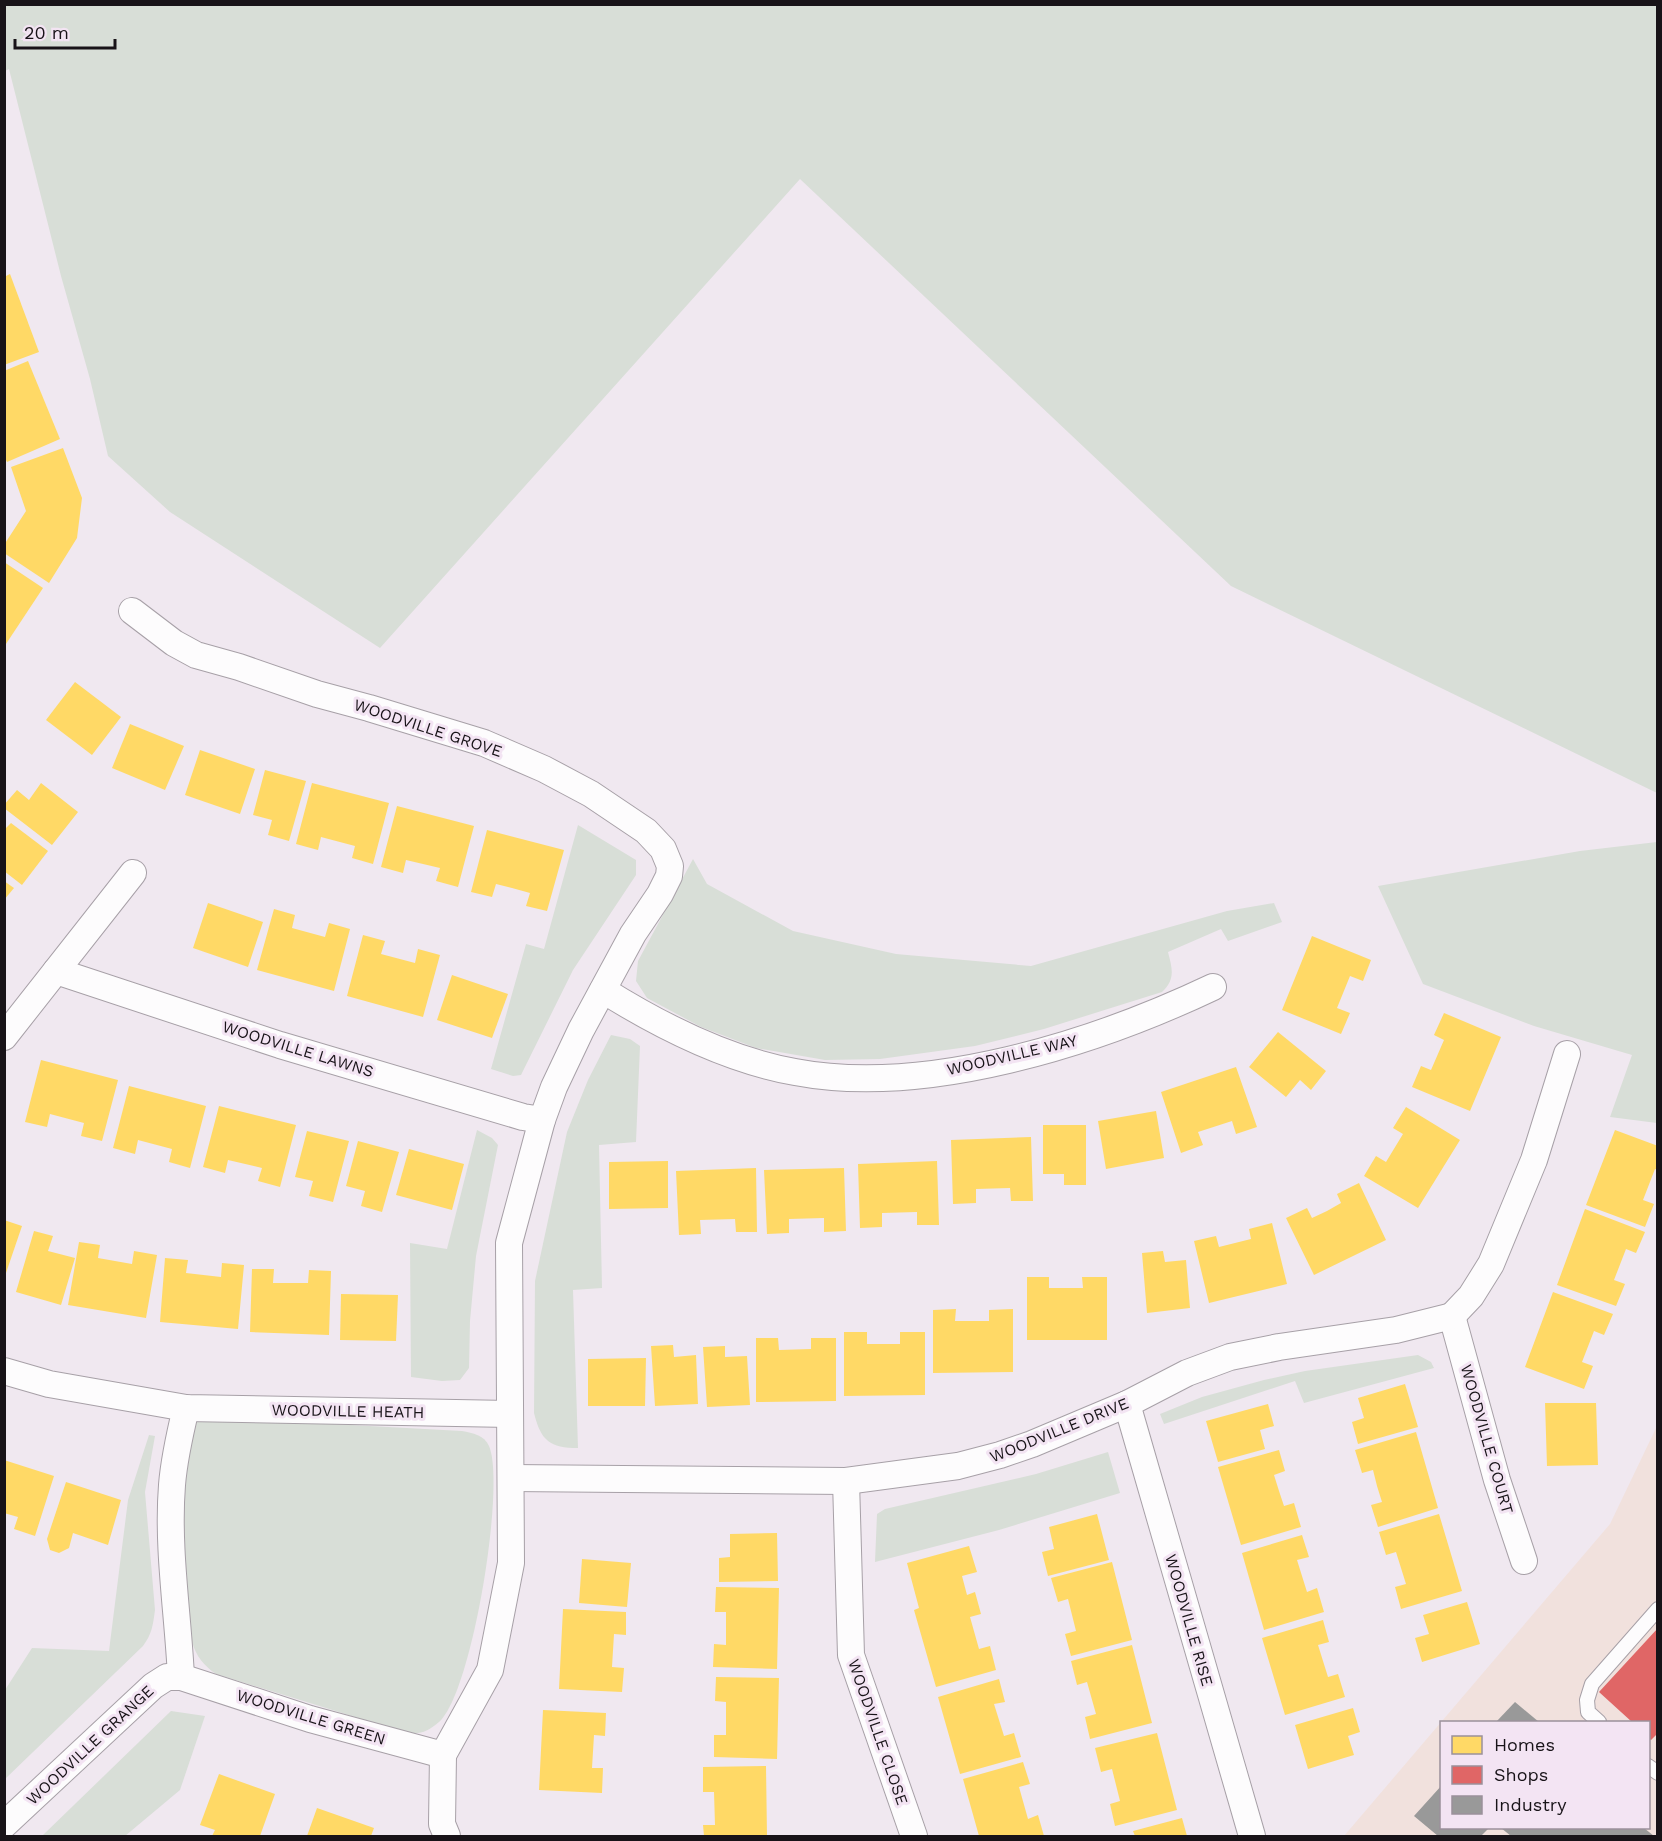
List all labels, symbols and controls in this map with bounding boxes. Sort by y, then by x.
scale bar [15,12,116,50]
text: 20 m [24,22,69,43]
street label: WOODVILLE GROVE [351,695,505,761]
street label: WOODVILLE LAWNS [220,1017,376,1081]
street label: WOODVILLE WAY [945,1031,1079,1079]
street label: WOODVILLE COURT [1457,1362,1518,1516]
street label: WOODVILLE DRIVE [987,1393,1131,1467]
street label: WOODVILLE HEATH [271,1400,425,1422]
street label: WOODVILLE RISE [1161,1552,1217,1688]
street label: WOODVILLE CLOSE [844,1657,912,1807]
street label: WOODVILLE GRANGE [23,1681,157,1809]
street label: WOODVILLE GREEN [234,1685,388,1749]
legend [1440,1721,1650,1829]
text: Homes [1494,1734,1555,1755]
text: Shops [1494,1764,1548,1785]
text: Industry [1494,1794,1567,1815]

